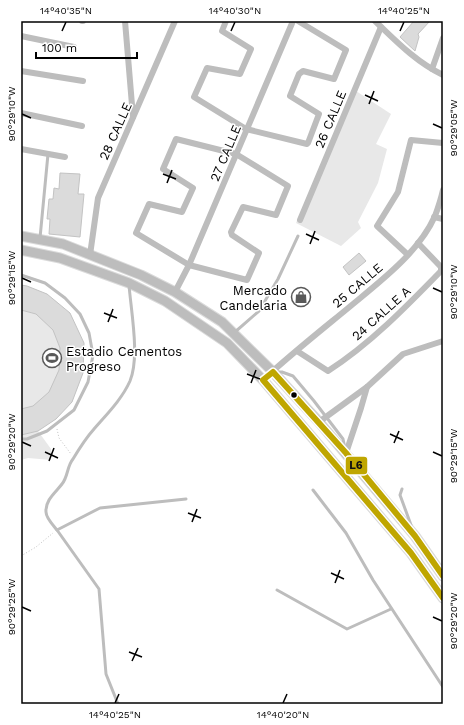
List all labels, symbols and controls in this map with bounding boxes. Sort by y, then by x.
text: 14°40'35"N [40,5,92,16]
text: 14°40'30"N [209,5,261,16]
text: 14°40'25"N [378,5,430,16]
scale bar [36,34,137,60]
text: 100 m [42,41,77,55]
text: 90°29'10"W [6,86,17,142]
street label: 26 CALLE [312,88,349,150]
text: 90°29'05"W [448,99,459,157]
street label: 28 CALLE [96,100,135,162]
street label: 27 CALLE [207,123,244,184]
text: 90°29'15"W [6,250,17,305]
street label: 25 CALLE [329,260,385,311]
text: 90°29'10"W [448,264,459,320]
place label: Mercado Candelaria [220,283,288,313]
street label: 24 CALLE A [349,283,414,344]
shop icon: Mercado Candelaria [290,286,312,308]
place label: Estadio Cementos Progreso [66,344,182,374]
sports icon: Estadio Cementos Progreso [41,347,63,369]
unlabelled marker [289,390,299,400]
text: 90°29'20"W [6,413,17,471]
text: 90°29'15"W [448,428,459,483]
line badge: L6 [345,456,368,475]
text: L6 [349,459,363,472]
text: 90°29'25"W [6,578,17,635]
text: 90°29'20"W [448,592,459,650]
text: 14°40'25"N [89,709,141,720]
text: 14°40'20"N [257,709,309,720]

